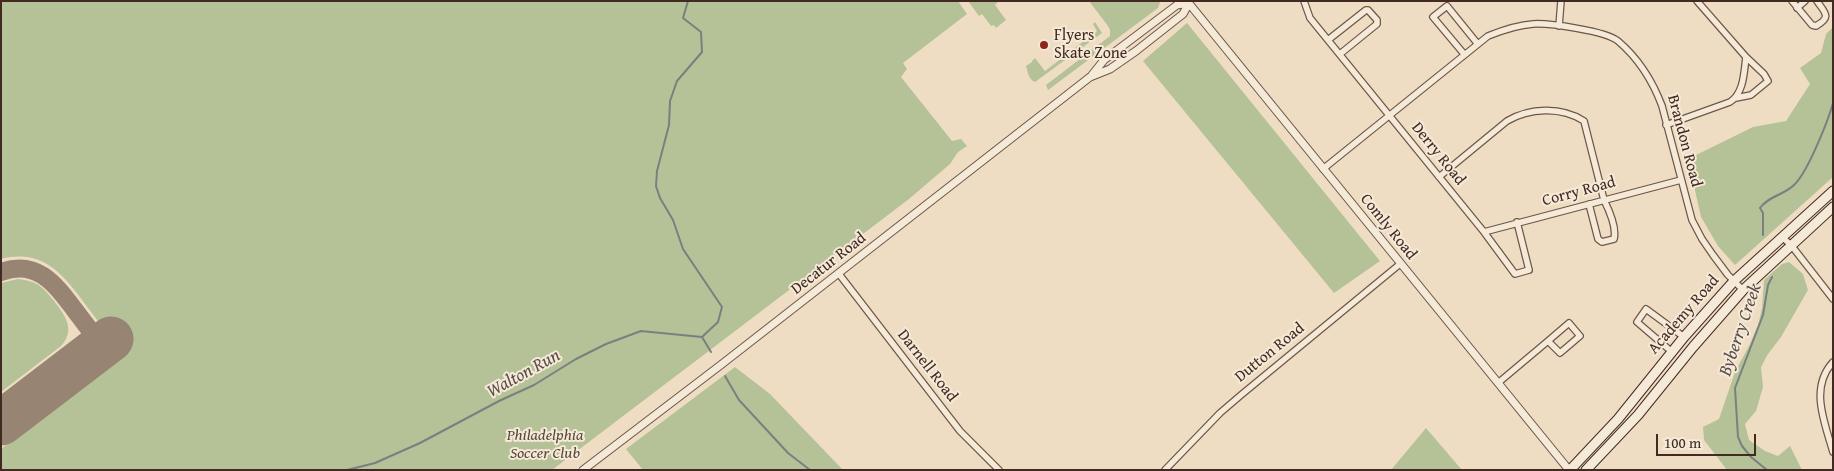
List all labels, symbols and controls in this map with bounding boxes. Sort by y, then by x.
place label: Flyers Skate Zone [1054,26,1127,64]
marker: Flyers Skate Zone [1038,39,1050,51]
street label: Brandon Road [1662,93,1706,189]
street label: Derry Road [1407,119,1469,189]
street label: Corry Road [1540,173,1618,211]
street label: Comly Road [1356,190,1420,264]
street label: Decatur Road [788,229,870,299]
street label: Academy Road [1644,272,1724,358]
water label: Byberry Creek [1715,281,1767,379]
street label: Dutton Road [1231,319,1309,387]
street label: Darnell Road [893,326,961,406]
water label: Walton Run [484,345,564,403]
scale bar [1659,424,1759,456]
park label: Philadelphia Soccer Club [507,426,583,464]
text: 100 m [1664,432,1701,453]

